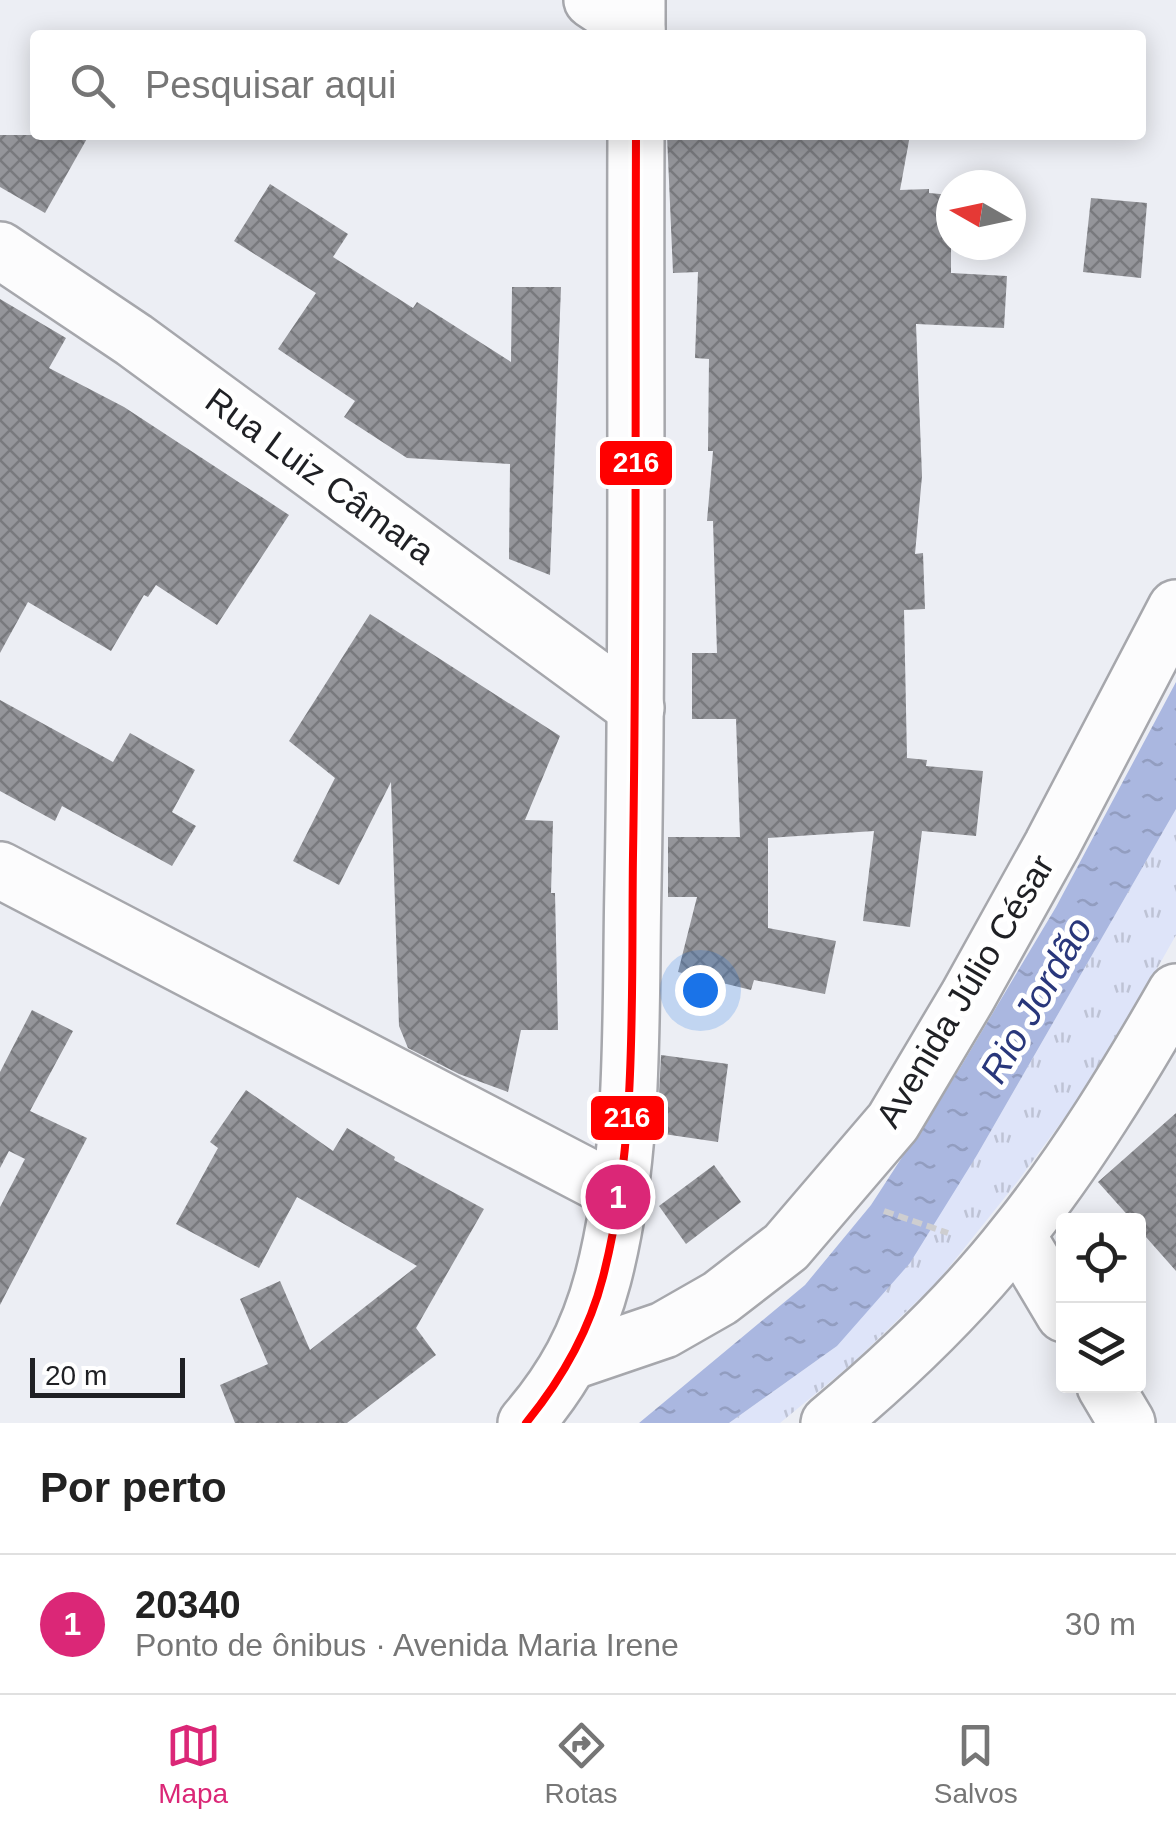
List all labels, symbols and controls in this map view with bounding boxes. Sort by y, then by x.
search box [30,30,1146,140]
icon: search [65,58,120,113]
text: Pesquisar aqui [145,64,396,106]
north arrow [936,170,1026,260]
street label: Rua Luiz Câmara [199,380,442,572]
line badge: 216 [598,439,674,487]
text: 216 [613,447,659,478]
street label: Avenida Júlio César [868,847,1061,1134]
water label: Rio Jordão [972,910,1100,1090]
your location [675,965,726,1016]
line badge: 216 [589,1094,666,1142]
text: 216 [604,1102,650,1133]
pin: 1 [586,1160,650,1234]
map controls [1056,1213,1146,1393]
button: locate [1056,1213,1146,1303]
button: layers [1056,1303,1146,1393]
scale bar [30,1353,185,1398]
text: 20 m [45,1360,107,1391]
text: Por perto [40,1464,227,1511]
text: 20340 [135,1584,241,1626]
text: 1 [64,1606,81,1642]
text: 30 m [1065,1606,1136,1642]
text: Ponto de ônibus · Avenida Maria Irene [135,1627,679,1663]
tab: Mapa [158,1718,228,1810]
tab: Rotas [544,1718,618,1810]
tab: Salvos [934,1718,1018,1810]

